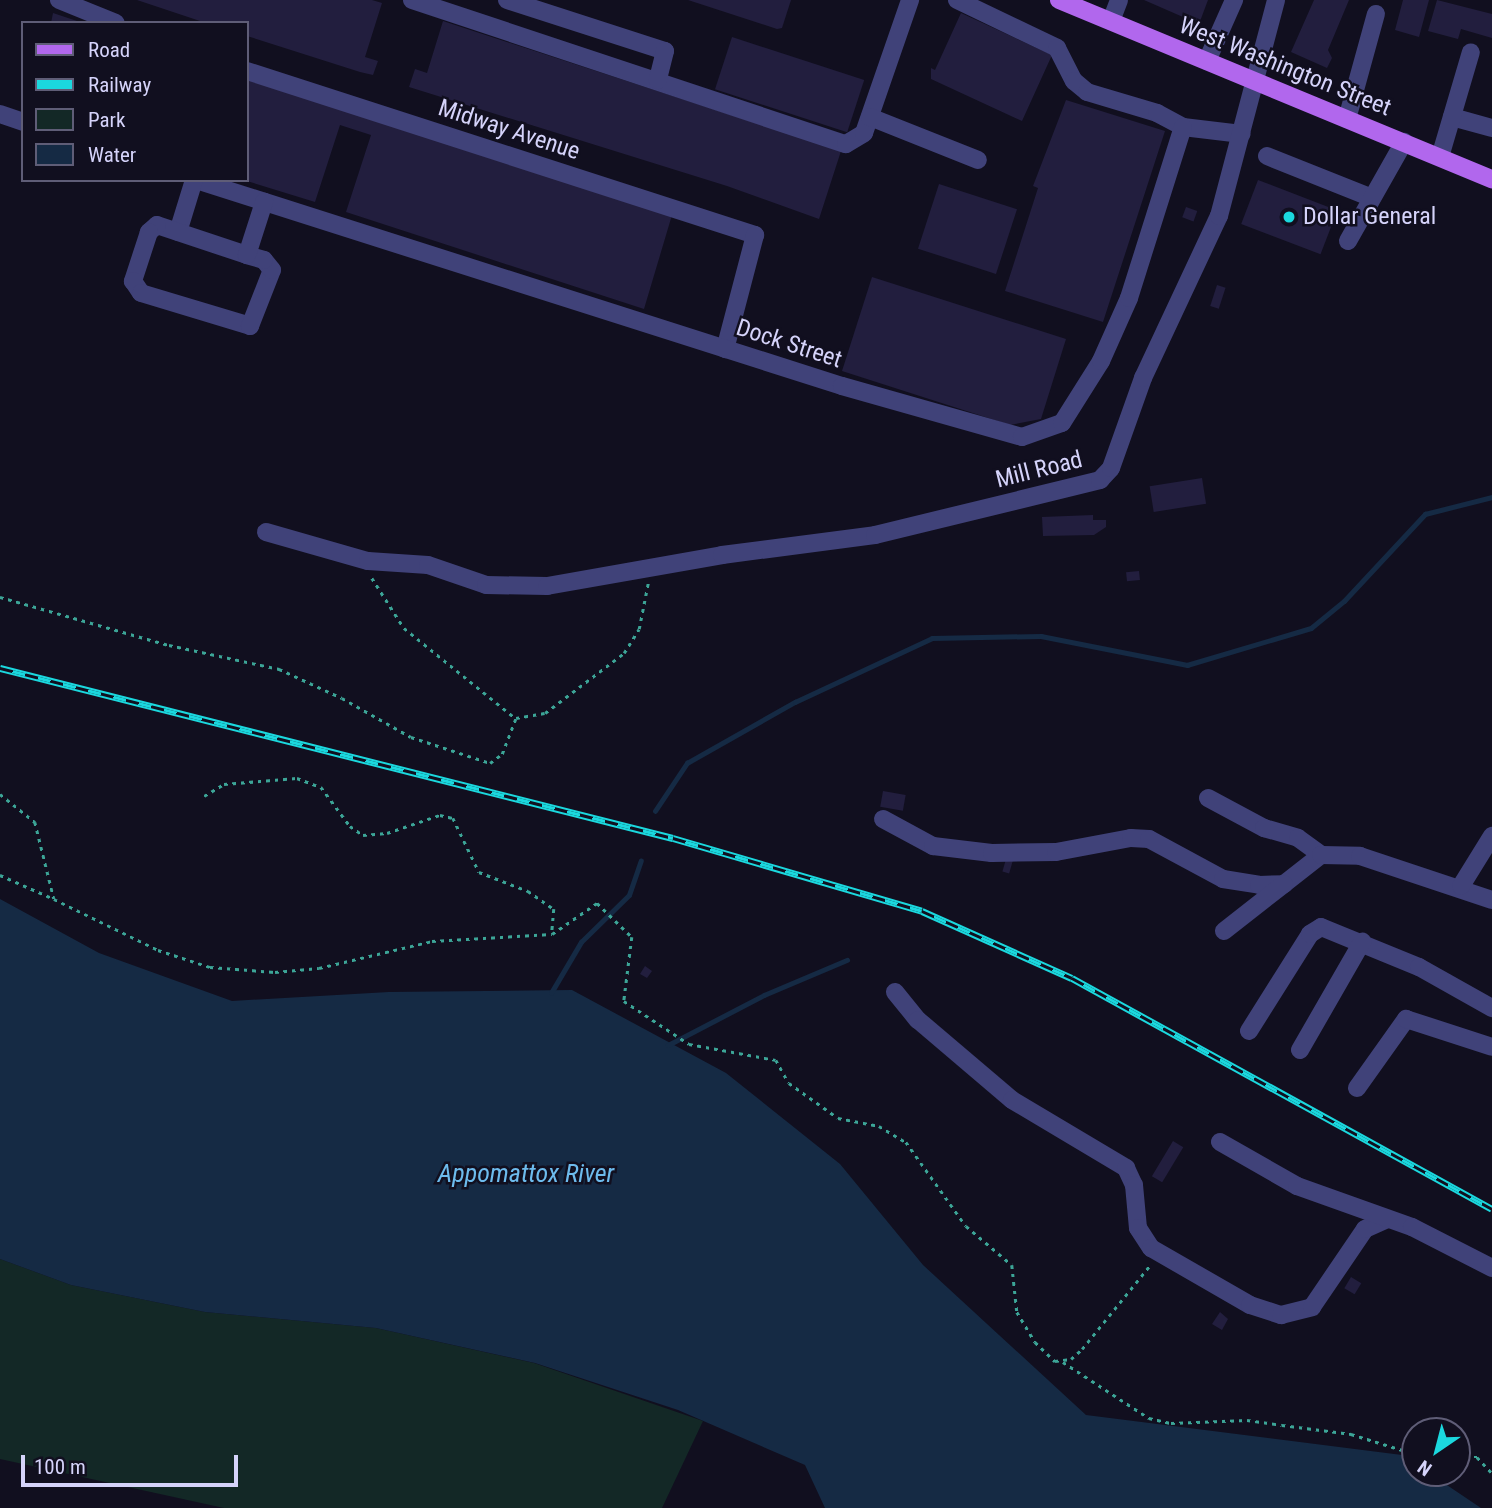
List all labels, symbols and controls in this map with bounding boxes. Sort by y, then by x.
street label: West Washington Street [1175,11,1395,123]
legend [21,21,248,182]
text: Road [88,38,130,62]
text: Railway [88,73,151,97]
street label: Midway Avenue [435,94,583,166]
text: Park [88,108,125,132]
text: Water [88,143,136,167]
place label: Dollar General [1303,203,1436,231]
marker: Dollar General [1281,209,1297,225]
street label: Dock Street [733,313,845,375]
street label: Mill Road [993,445,1085,495]
water label: Appomattox River [438,1158,614,1190]
north arrow [1401,1417,1471,1487]
scale bar [24,1442,242,1486]
text: 100 m [34,1455,86,1479]
text: N [1413,1455,1436,1481]

